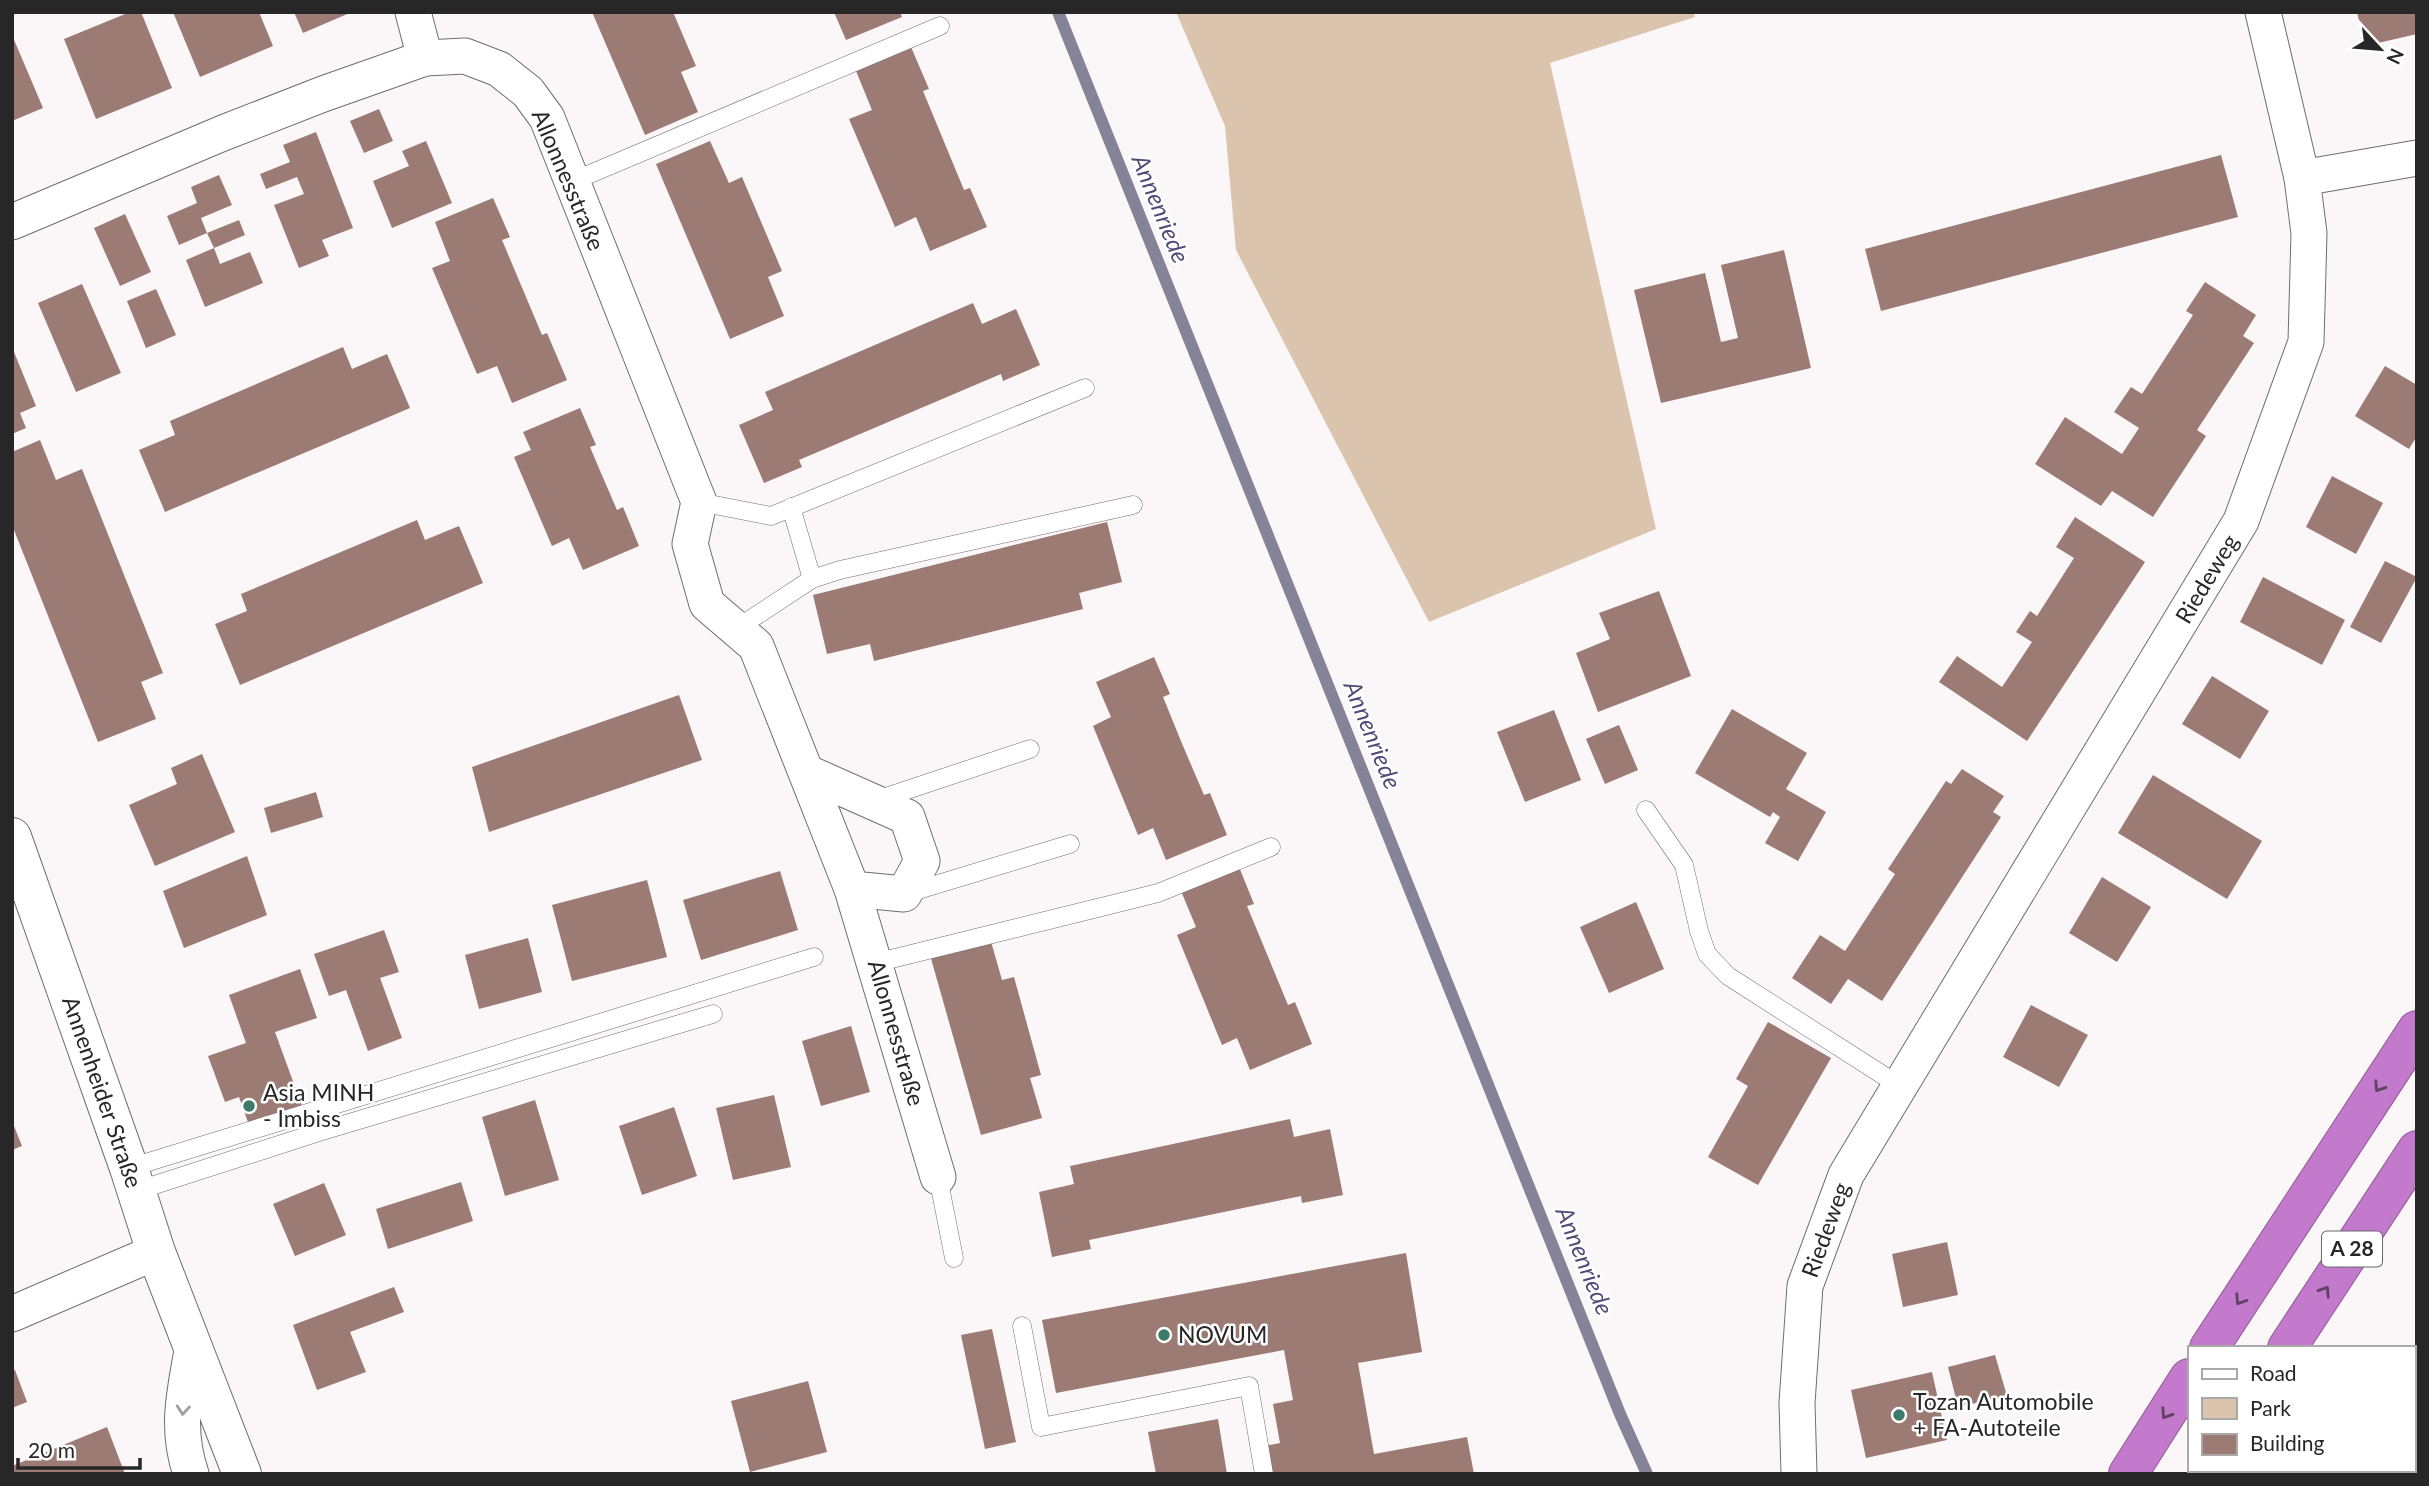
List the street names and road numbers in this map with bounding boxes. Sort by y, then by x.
street label: Allonnesstraße [527,105,611,254]
street label: Riedeweg [2169,529,2244,628]
street label: Allonnesstraße [863,957,931,1109]
street label: Annenheider Straße [57,992,149,1191]
street label: Riedeweg [1795,1178,1855,1281]
road number: A 28 [2322,1232,2382,1266]

